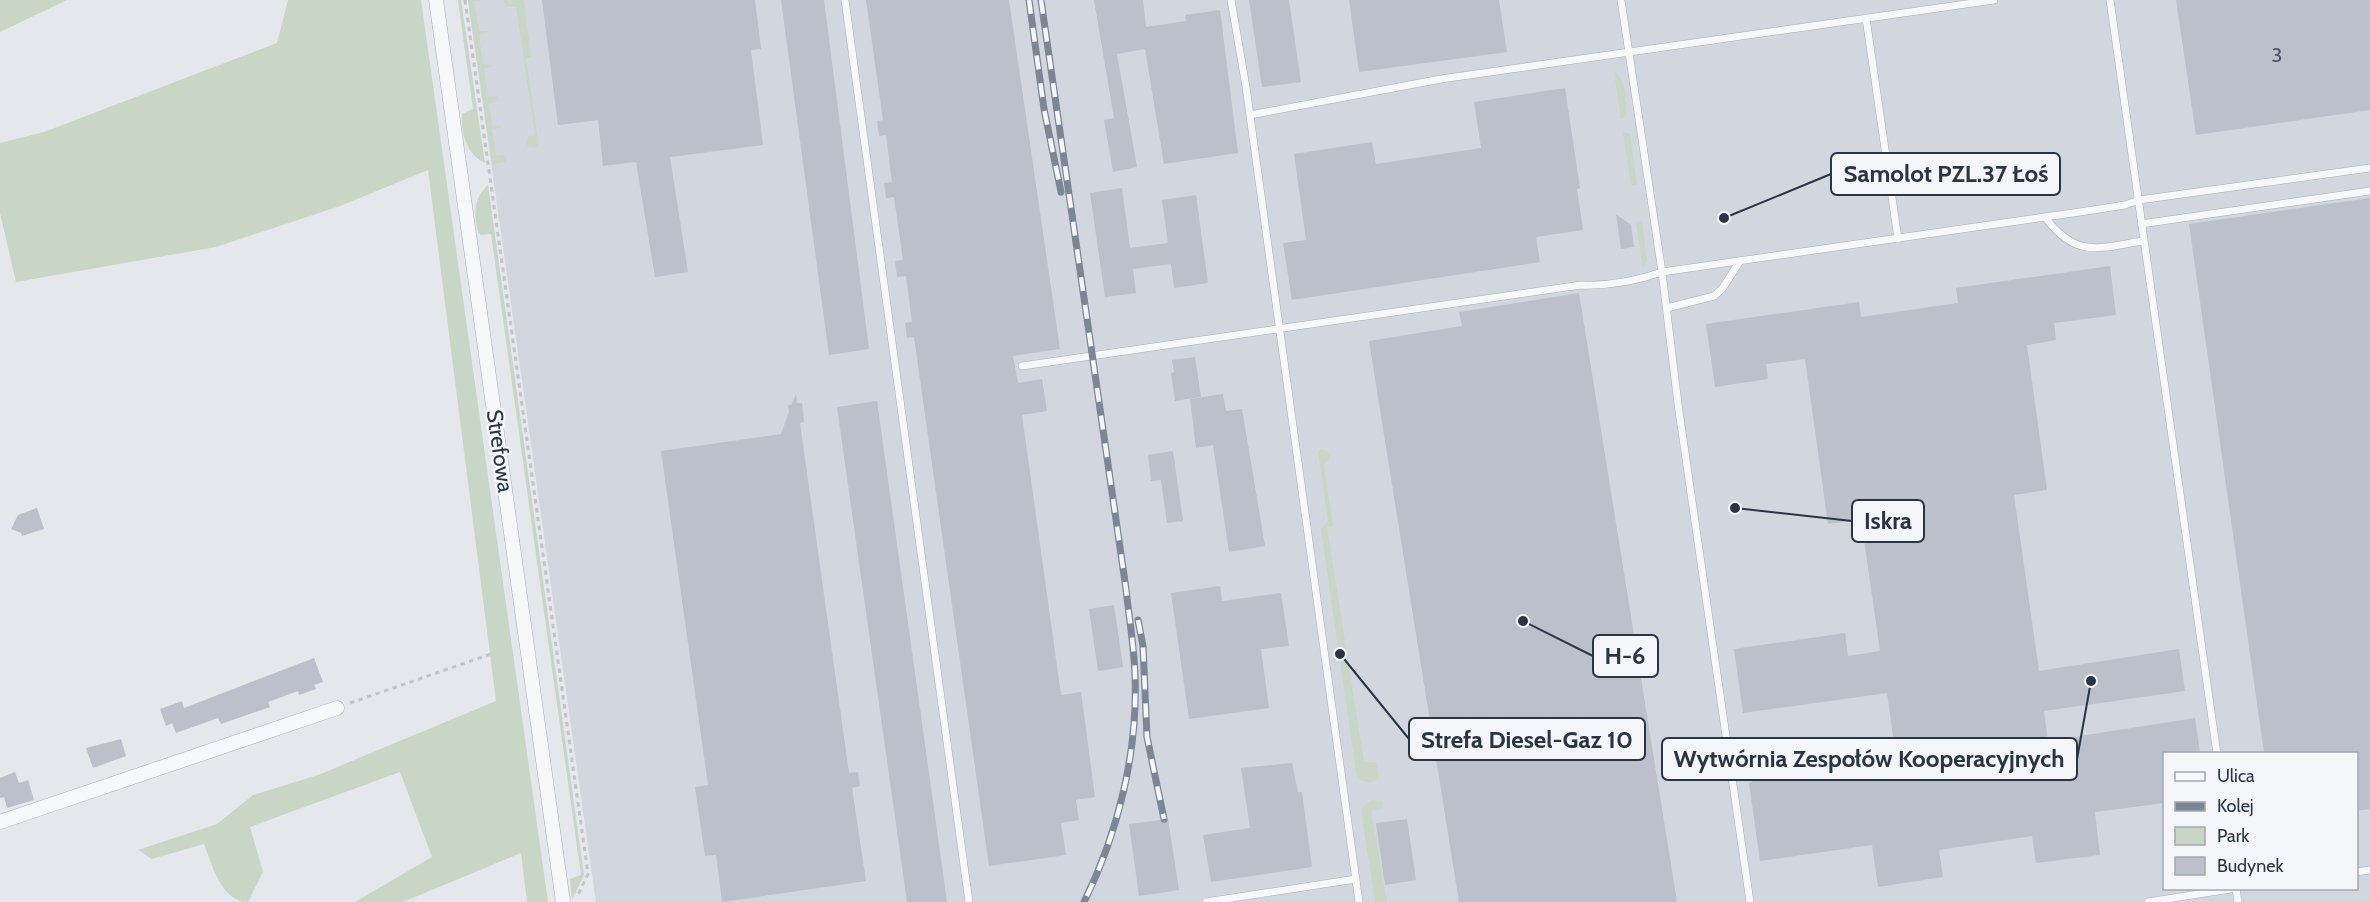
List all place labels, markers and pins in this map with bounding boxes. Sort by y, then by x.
callout: Samolot PZL.37 Łoś [1831,153,2060,195]
callout: Iskra [1852,500,1924,542]
callout: H-6 [1593,635,1658,677]
callout: Strefa Diesel-Gaz 10 [1409,718,1645,760]
callout: Wytwórnia Zespołów Kooperacyjnych [1662,738,2077,780]

